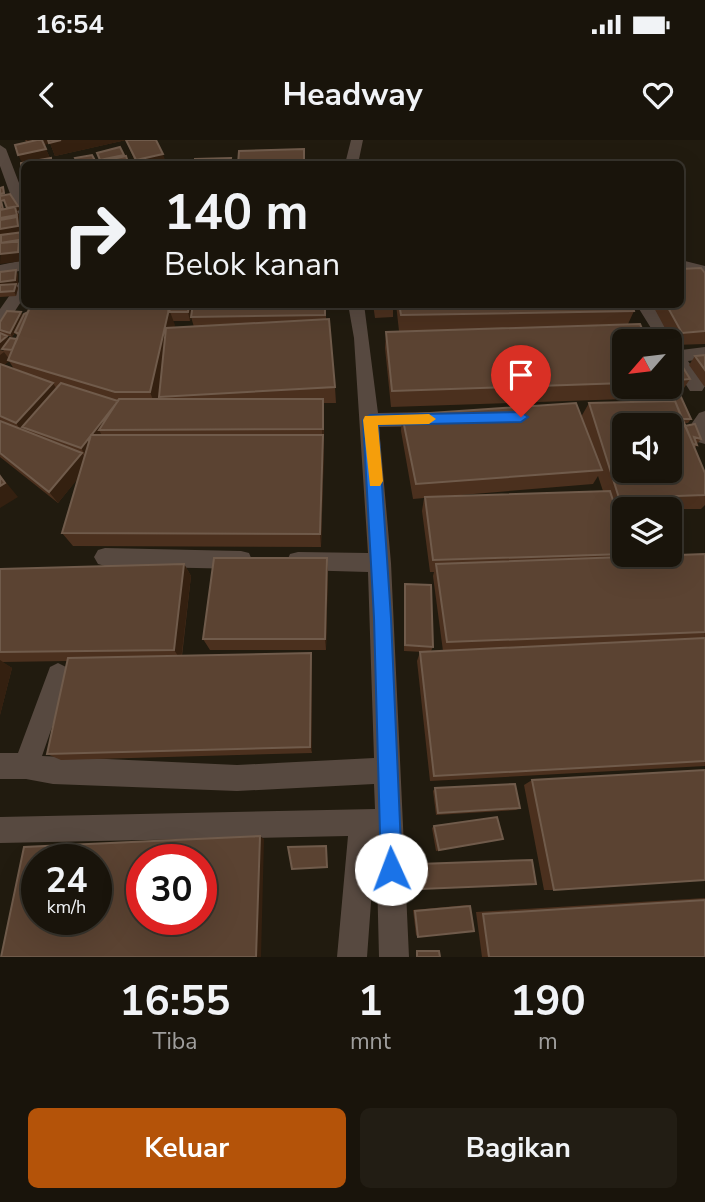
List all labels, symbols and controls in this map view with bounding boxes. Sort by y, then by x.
text: 16:54 [35,7,104,42]
text: Headway [283,73,422,116]
icon: back [28,76,66,114]
icon: heart [639,76,677,114]
text: 140 m [164,179,308,246]
icon: right [49,189,140,280]
text: Belok kanan [164,243,340,286]
north arrow [612,329,682,399]
map controls [612,329,682,567]
pin [491,345,551,417]
icon: arrive [502,356,540,394]
button: sound [612,413,682,483]
button: layers [612,497,682,567]
position arrow [354,832,428,906]
speed limit sign: 30 [126,844,217,935]
text: 24 [45,857,88,904]
text: km/h [47,895,86,919]
text: 16:55 [119,973,231,1030]
text: 1 [358,973,383,1030]
text: 190 [510,973,586,1030]
text: Tiba [153,1026,197,1057]
text: mnt [350,1026,391,1057]
text: m [538,1026,558,1057]
button: Keluar [28,1108,346,1188]
button: Bagikan [360,1108,677,1188]

